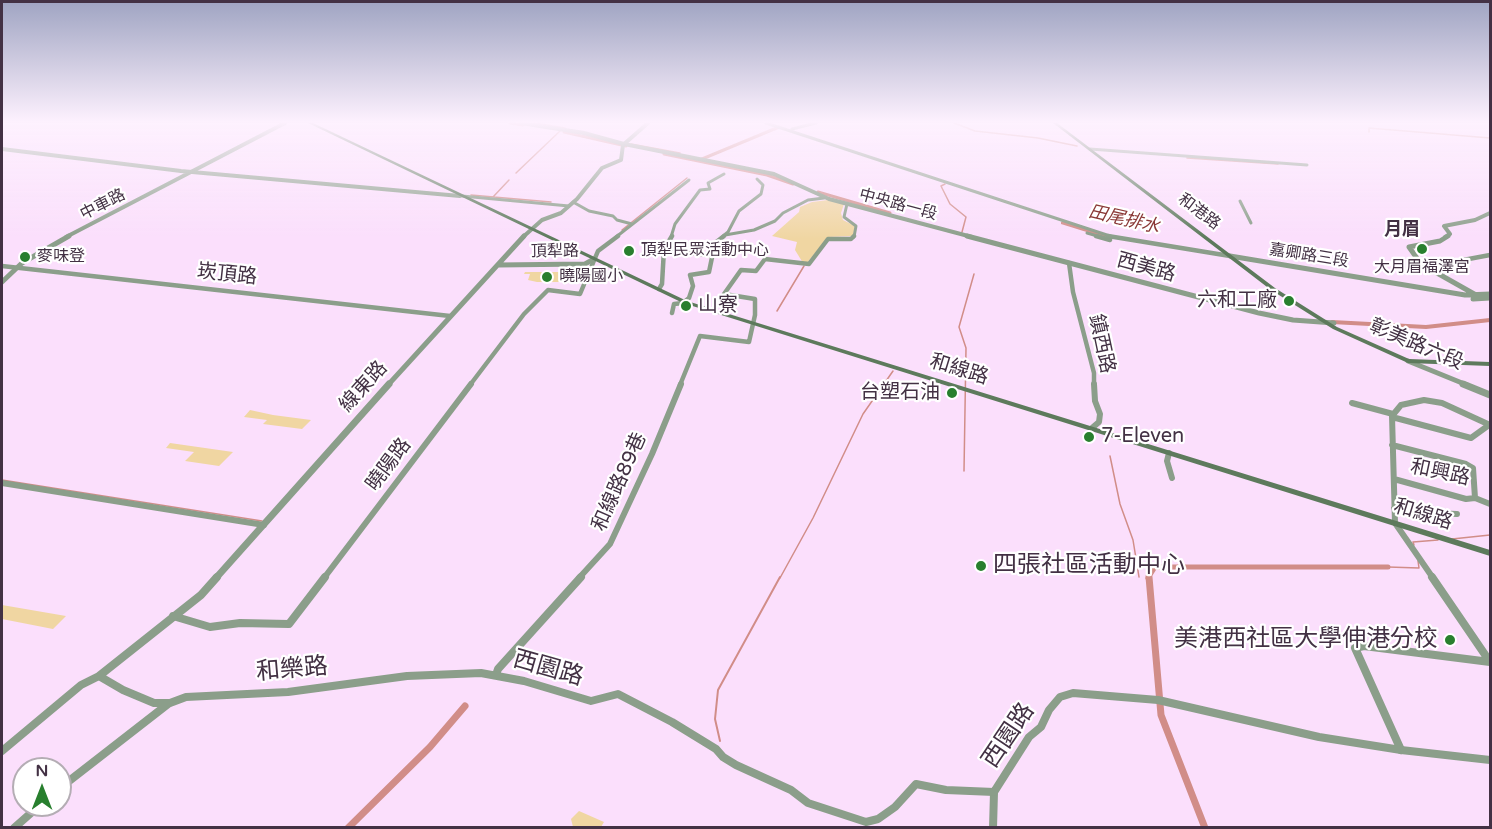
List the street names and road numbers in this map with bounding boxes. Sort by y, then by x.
street label: 中央路一段 [857,185,939,225]
street label: 中車路 [77,186,129,224]
street label: 和港路 [1174,190,1224,234]
street label: 嘉卿路三段 [1268,240,1350,272]
street label: 頂犁路 [531,242,579,262]
street label: 西美路 [1114,249,1178,287]
street label: 崁頂路 [196,260,258,290]
street label: 鎮西路 [1083,312,1119,376]
street label: 彰美路六段 [1365,314,1467,376]
street label: 和線路 [927,350,991,390]
street label: 線東路 [335,357,393,417]
street label: 和線路89巷 [588,429,652,535]
street label: 曉陽路 [361,434,417,496]
street label: 和興路 [1408,455,1472,491]
street label: 和線路 [1391,495,1455,535]
street label: 西園路 [509,645,587,693]
street label: 和樂路 [255,653,329,687]
street label: 西園路 [977,698,1041,774]

